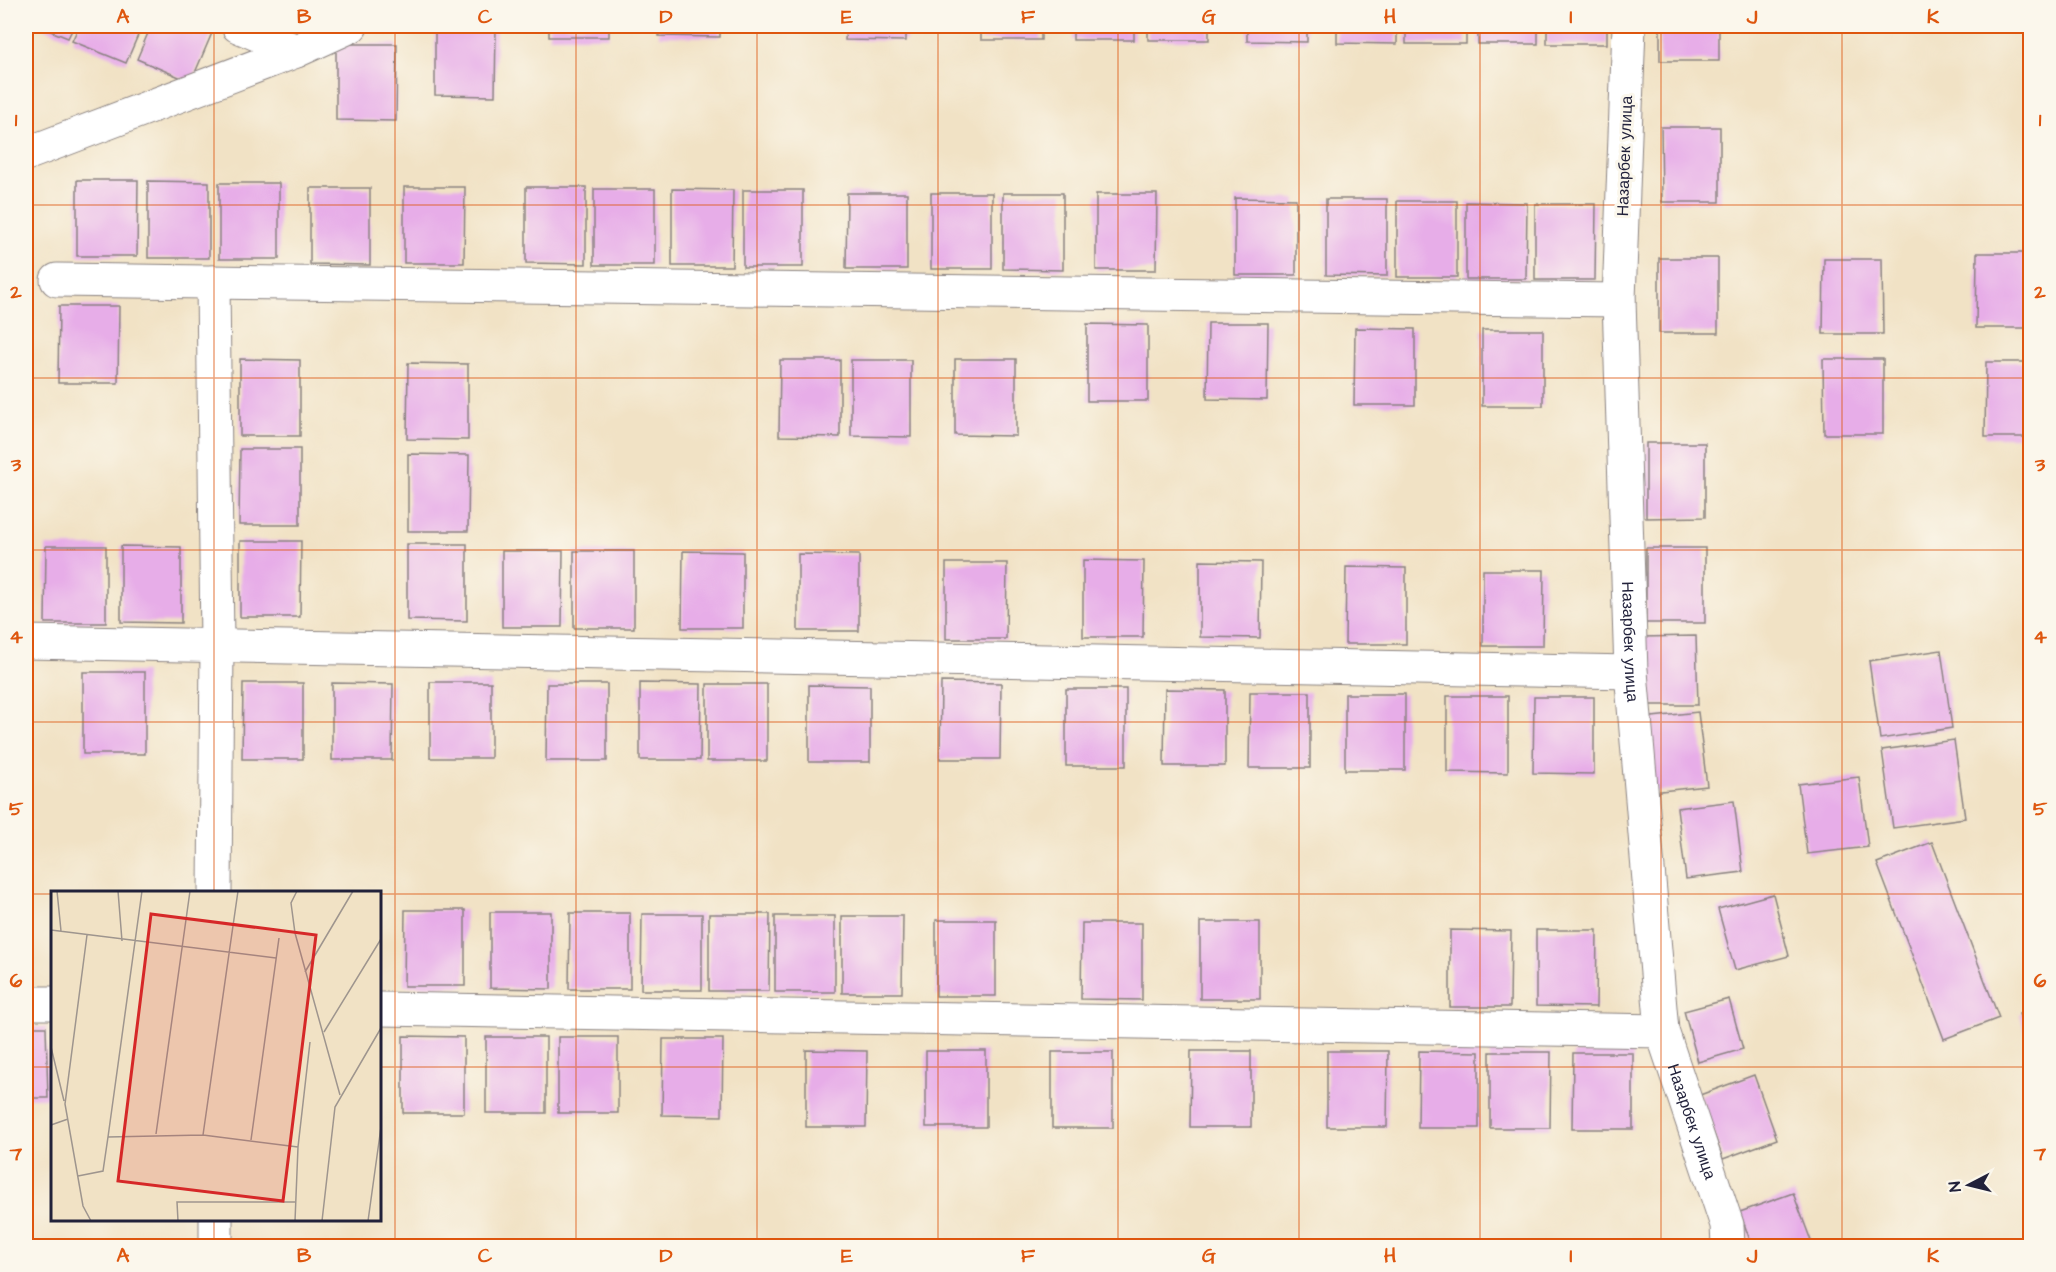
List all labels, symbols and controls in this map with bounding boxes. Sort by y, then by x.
text: A [117,3,130,31]
text: B [297,3,312,31]
text: C [478,3,493,31]
text: D [660,3,673,31]
text: E [841,3,853,31]
text: F [1021,3,1036,31]
text: G [1202,3,1216,31]
text: H [1384,3,1396,31]
text: I [1569,3,1573,31]
text: J [1746,3,1758,31]
text: K [1927,3,1940,31]
street label: Назарбек улица [1612,95,1638,217]
text: 1 [15,106,18,134]
text: 1 [2039,106,2042,134]
text: 2 [9,278,22,306]
text: 2 [2033,278,2046,306]
text: 3 [10,451,22,479]
text: 3 [2034,451,2046,479]
street label: Назарбек улица [1616,581,1644,703]
text: 4 [9,623,23,651]
text: 4 [2033,623,2047,651]
text: 5 [9,795,24,823]
text: 5 [2033,795,2048,823]
inset map [51,891,381,1221]
text: 6 [10,967,23,995]
text: 6 [2034,967,2047,995]
street label: Назарбек улица [1662,1061,1721,1182]
text: 7 [9,1140,23,1168]
text: 7 [2033,1140,2047,1168]
north arrow [1939,1155,1999,1215]
text: N [1944,1180,1967,1193]
text: A [117,1242,130,1270]
text: B [297,1242,312,1270]
text: C [478,1242,493,1270]
text: D [660,1242,673,1270]
text: E [841,1242,853,1270]
text: F [1021,1242,1036,1270]
text: G [1202,1242,1216,1270]
text: H [1384,1242,1396,1270]
text: I [1569,1242,1573,1270]
text: J [1746,1242,1758,1270]
text: K [1927,1242,1940,1270]

